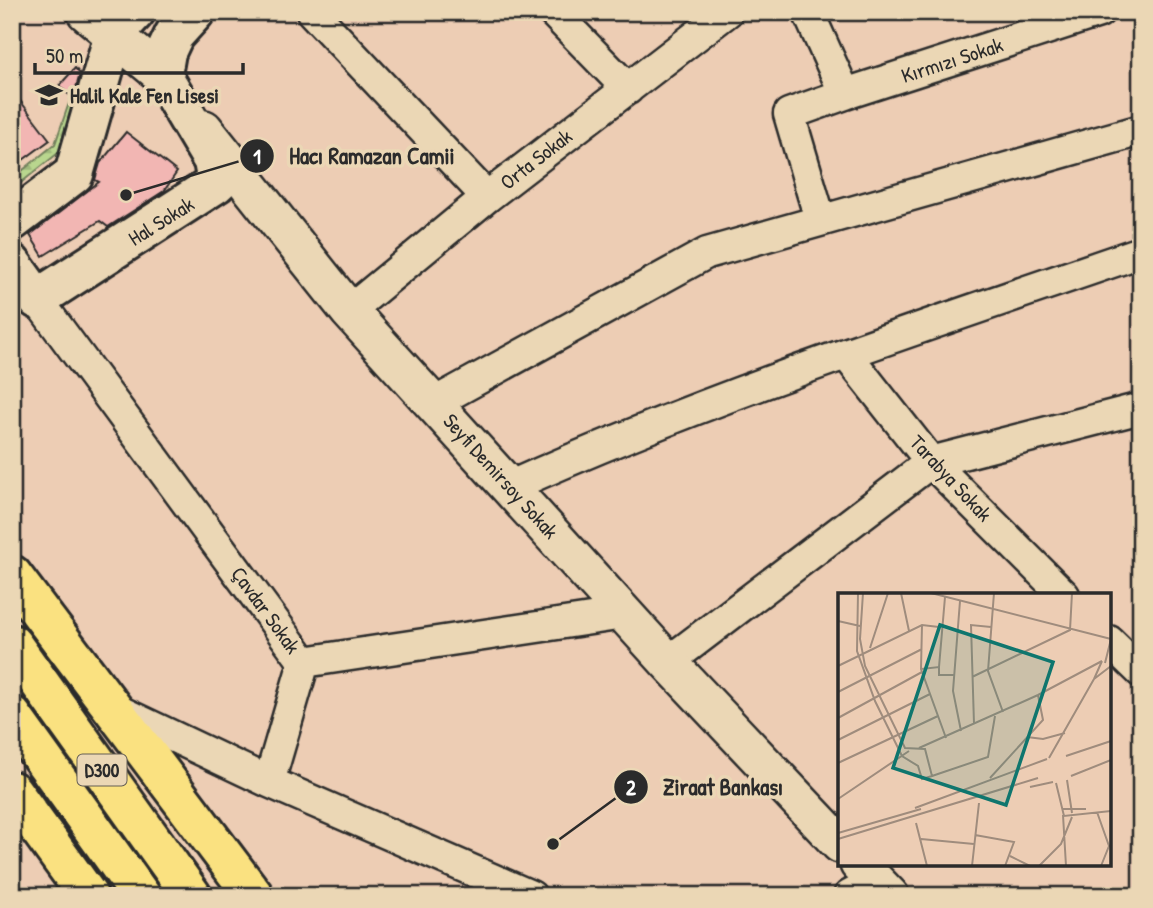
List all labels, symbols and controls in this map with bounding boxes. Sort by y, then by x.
street label: Kırmızı Sokak [898,30,1007,90]
scale bar [35,32,243,76]
text: 50 m [46,41,83,70]
school or university icon: Halil Kale Fen Lisesi [34,80,64,110]
place label: Halil Kale Fen Lisesi [70,81,219,110]
street label: Orta Sokak [494,122,578,196]
callout: Hacı Ramazan Camii [240,134,468,178]
text: Hacı Ramazan Camii [289,140,455,171]
text: 1 [253,142,261,171]
street label: Hal Sokak [123,189,200,252]
street label: Seyfi Demirsoy Sokak [437,407,565,545]
street label: Tarabya Sokak [903,428,999,528]
street label: Çavdar Sokak [225,561,308,660]
inset map [838,593,1111,866]
road number: D300 [78,754,126,786]
callout: Ziraat Bankası [614,765,798,809]
text: Ziraat Bankası [663,771,783,802]
text: 2 [626,773,636,802]

